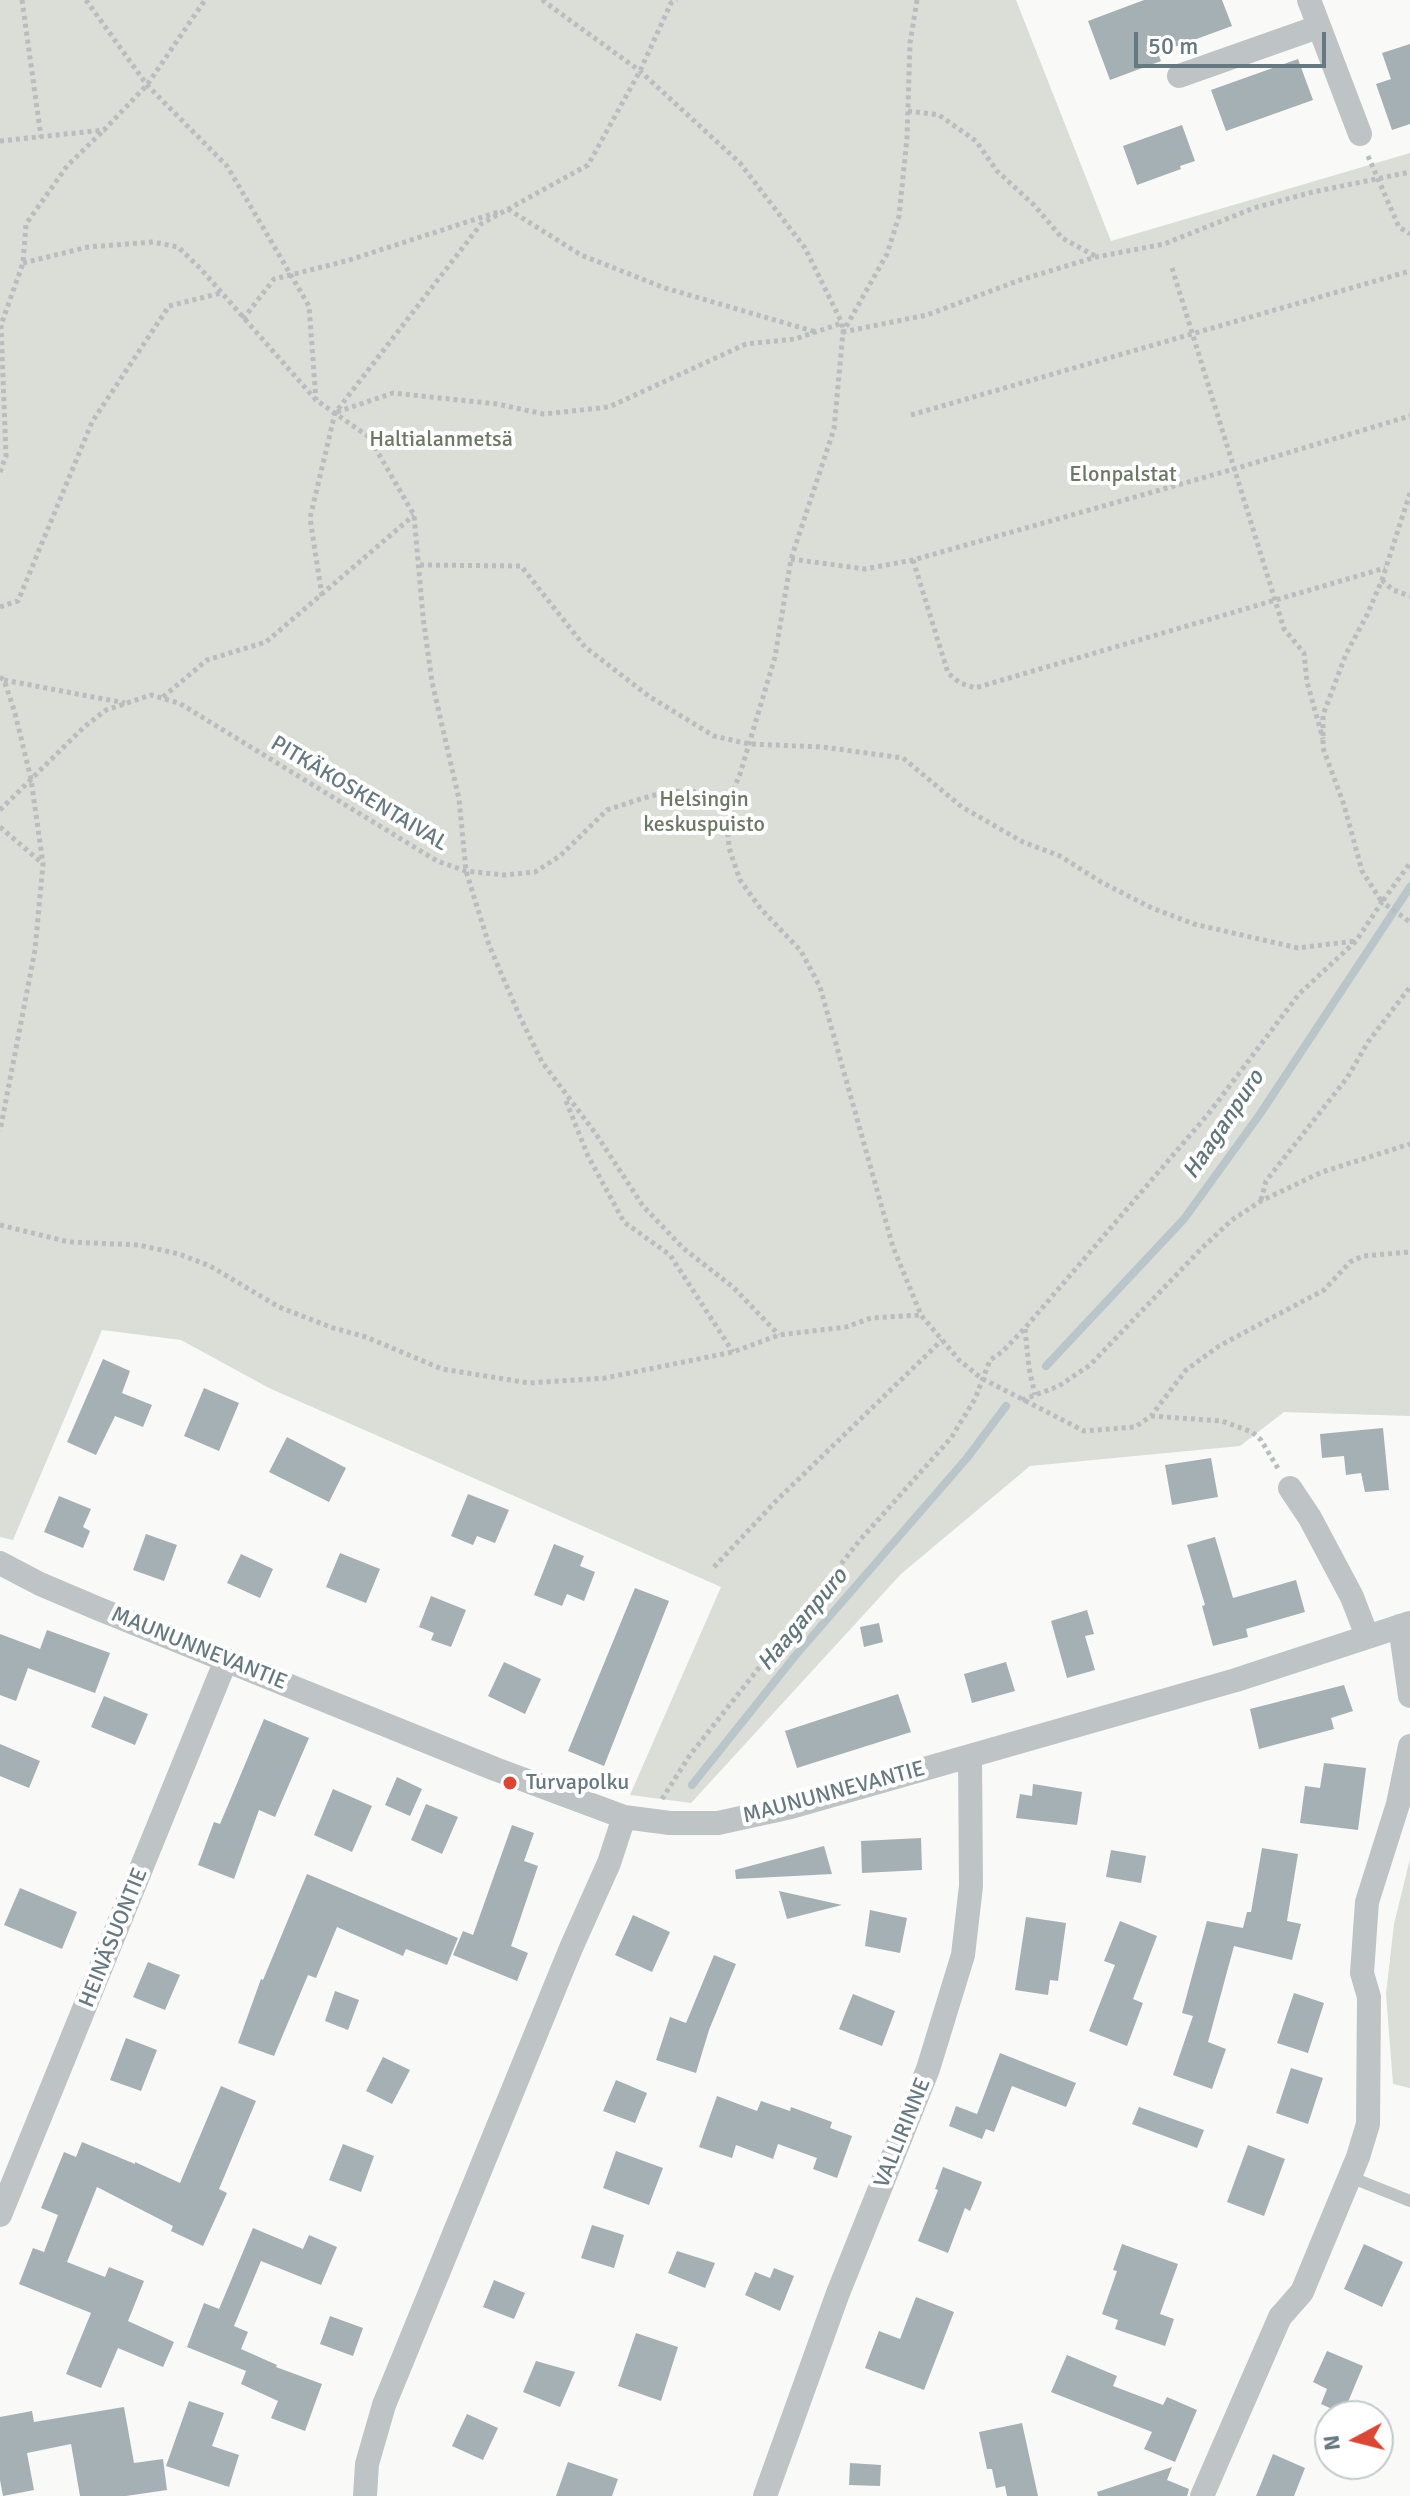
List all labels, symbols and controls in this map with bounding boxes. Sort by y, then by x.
scale bar [1138,16,1330,66]
text: 50 m [1148,31,1198,61]
park label: Haltialanmetsä [369,427,513,453]
park label: Elonpalstat [1069,462,1177,488]
street label: PITKÄKOSKENTAIVAL [266,731,452,857]
park label: Helsingin keskuspuisto [643,787,765,838]
water label: Haaganpuro [1177,1065,1271,1185]
water label: Haaganpuro [752,1563,854,1677]
street label: MAUNUNNEVANTIE [107,1602,291,1696]
street label: MAUNUNNEVANTIE [740,1756,928,1830]
place label: Turvapolku [526,1770,629,1796]
marker: Turvapolku [501,1774,519,1792]
street label: HEINÄSUONTIE [74,1864,154,2012]
street label: VALLIRINNE [869,2074,937,2192]
north arrow [1314,2400,1394,2480]
text: N [1317,2433,1346,2452]

